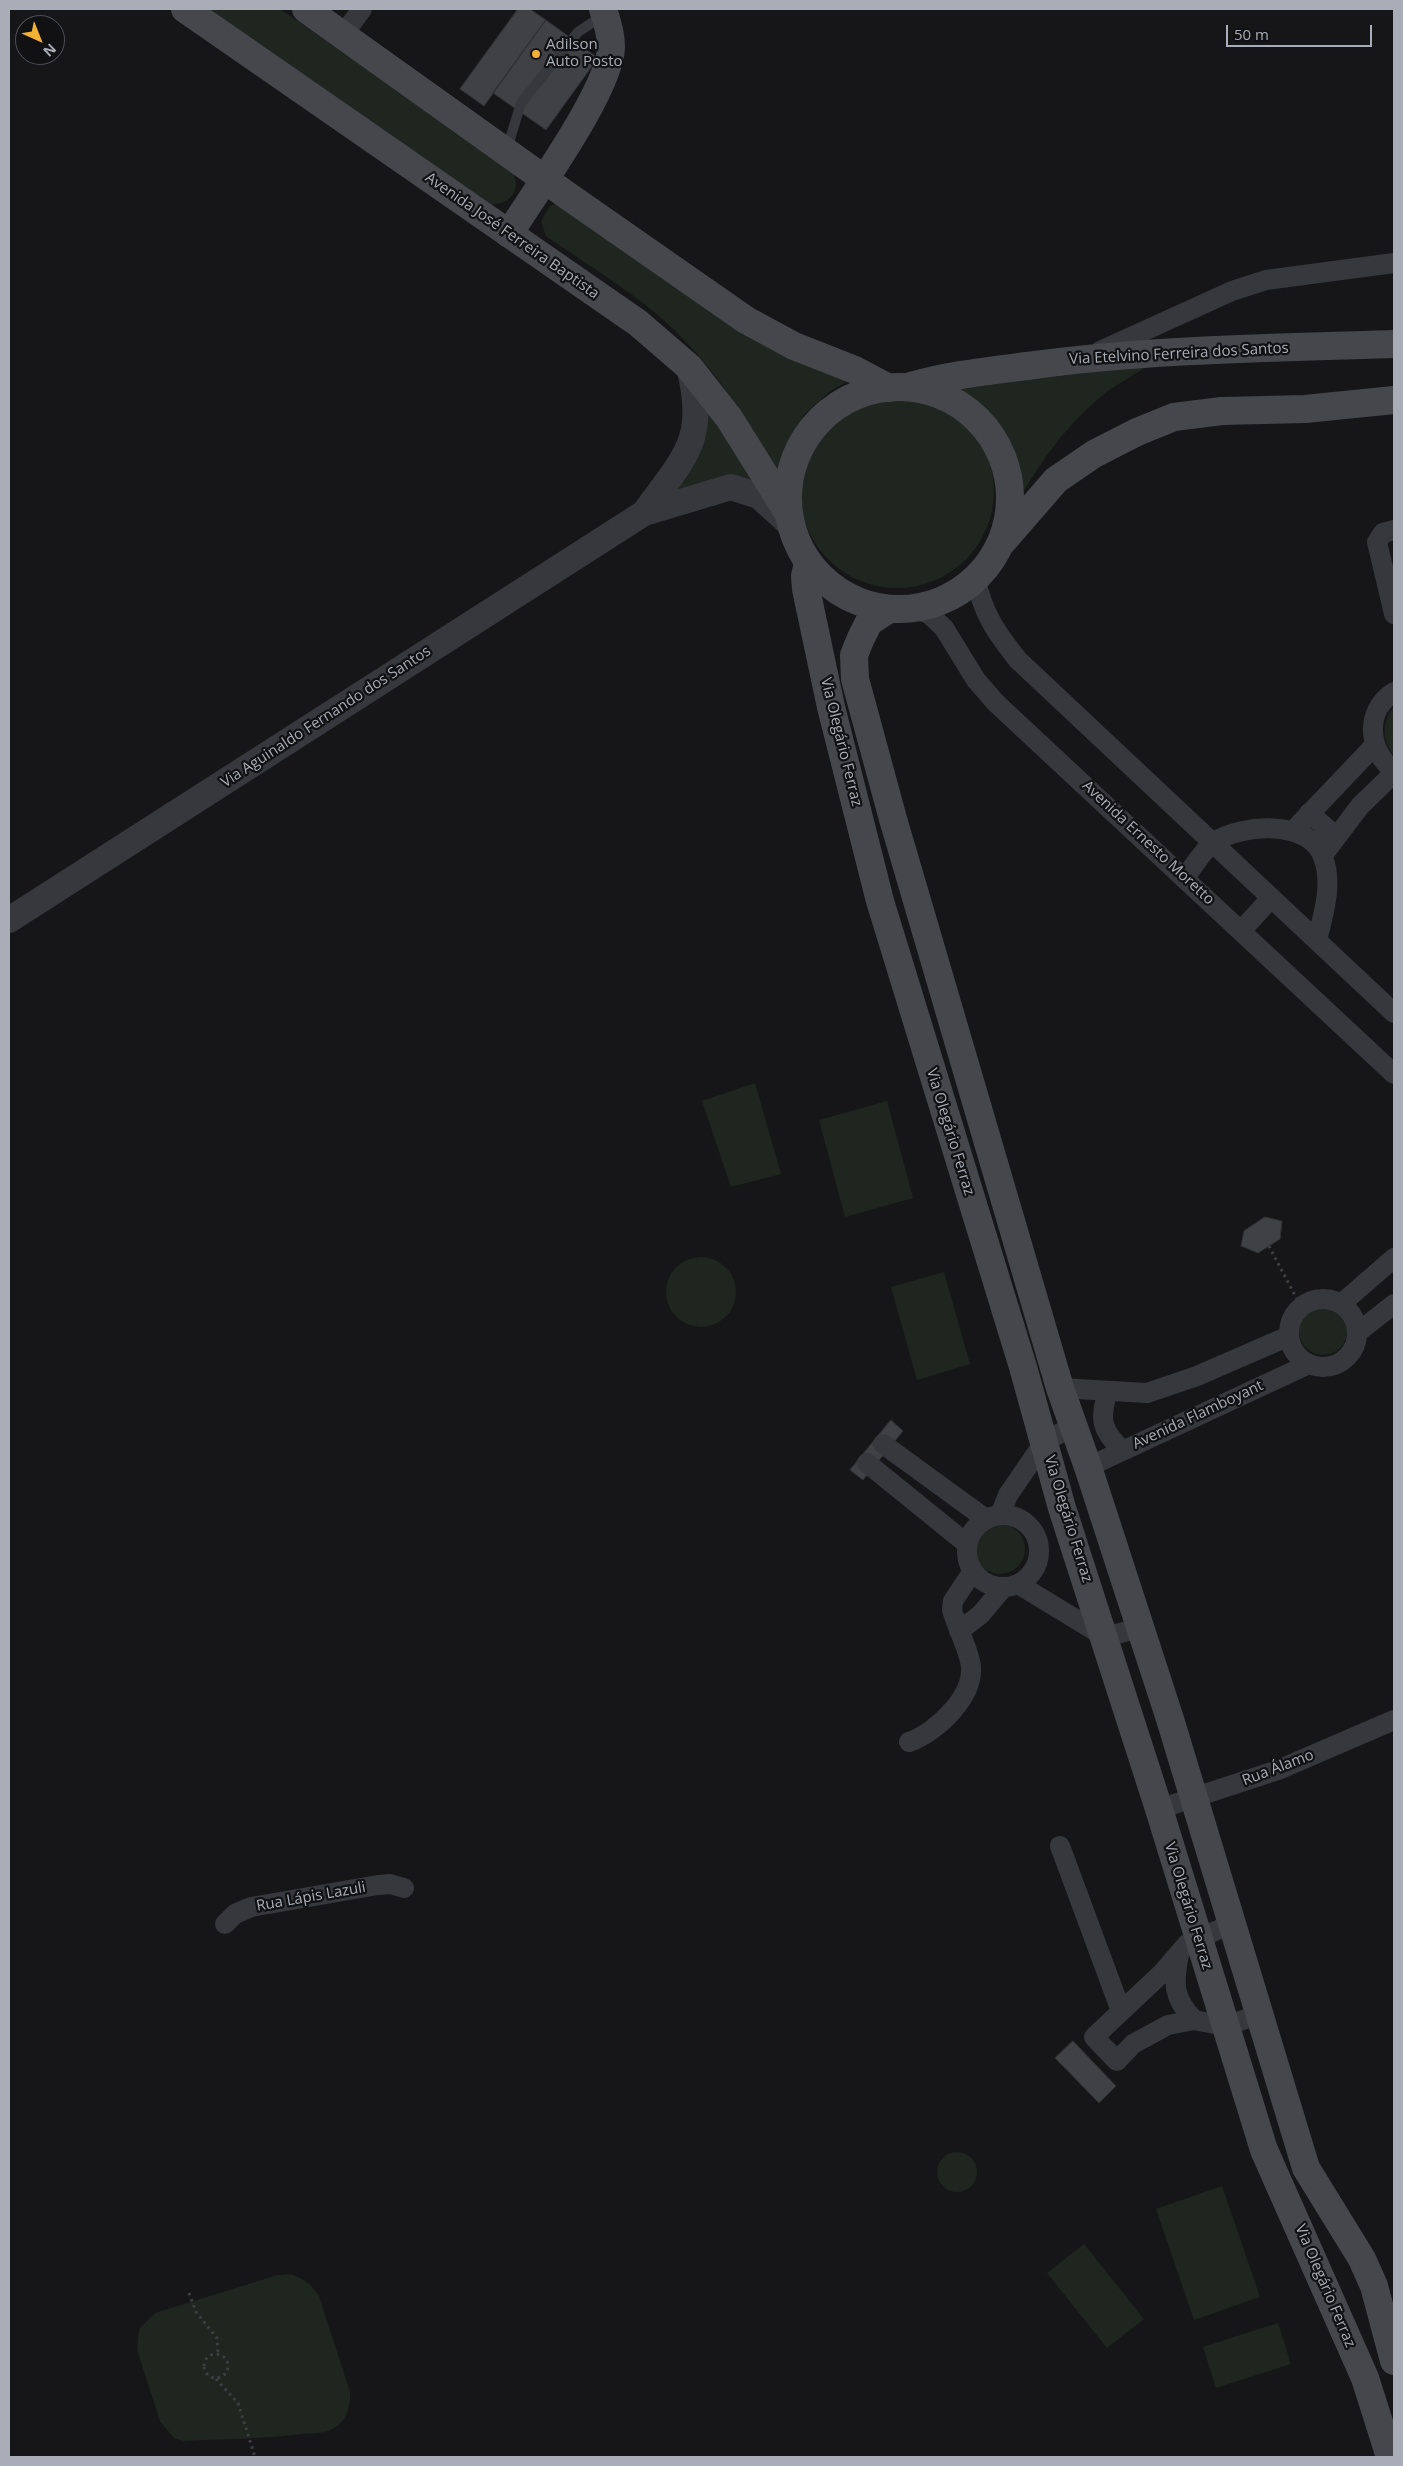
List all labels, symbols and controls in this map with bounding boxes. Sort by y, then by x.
north arrow [15,15,65,65]
scale bar [1228,15,1374,47]
text: 50 m [1234,24,1269,44]
place label: Adilson Auto Posto [546,36,623,71]
text: N [39,40,61,61]
marker: Adilson Auto Posto [530,48,542,60]
street label: Avenida José Ferreira Baptista [421,169,603,303]
street label: Via Etelvino Ferreira dos Santos [1069,339,1289,369]
street label: Via Aguinaldo Fernando dos Santos [218,642,434,792]
street label: Via Olegário Ferraz [816,676,866,808]
street label: Avenida Ernesto Moretto [1078,777,1218,909]
street label: Via Olegário Ferraz [922,1066,978,1198]
street label: Avenida Flamboyant [1130,1377,1266,1453]
street label: Via Olegário Ferraz [1040,1453,1096,1585]
street label: Rua Álamo [1240,1746,1316,1790]
street label: Via Olegário Ferraz [1160,1840,1216,1972]
street label: Rua Lápis Lazuli [255,1879,367,1915]
street label: Via Olegário Ferraz [1291,2222,1359,2350]

